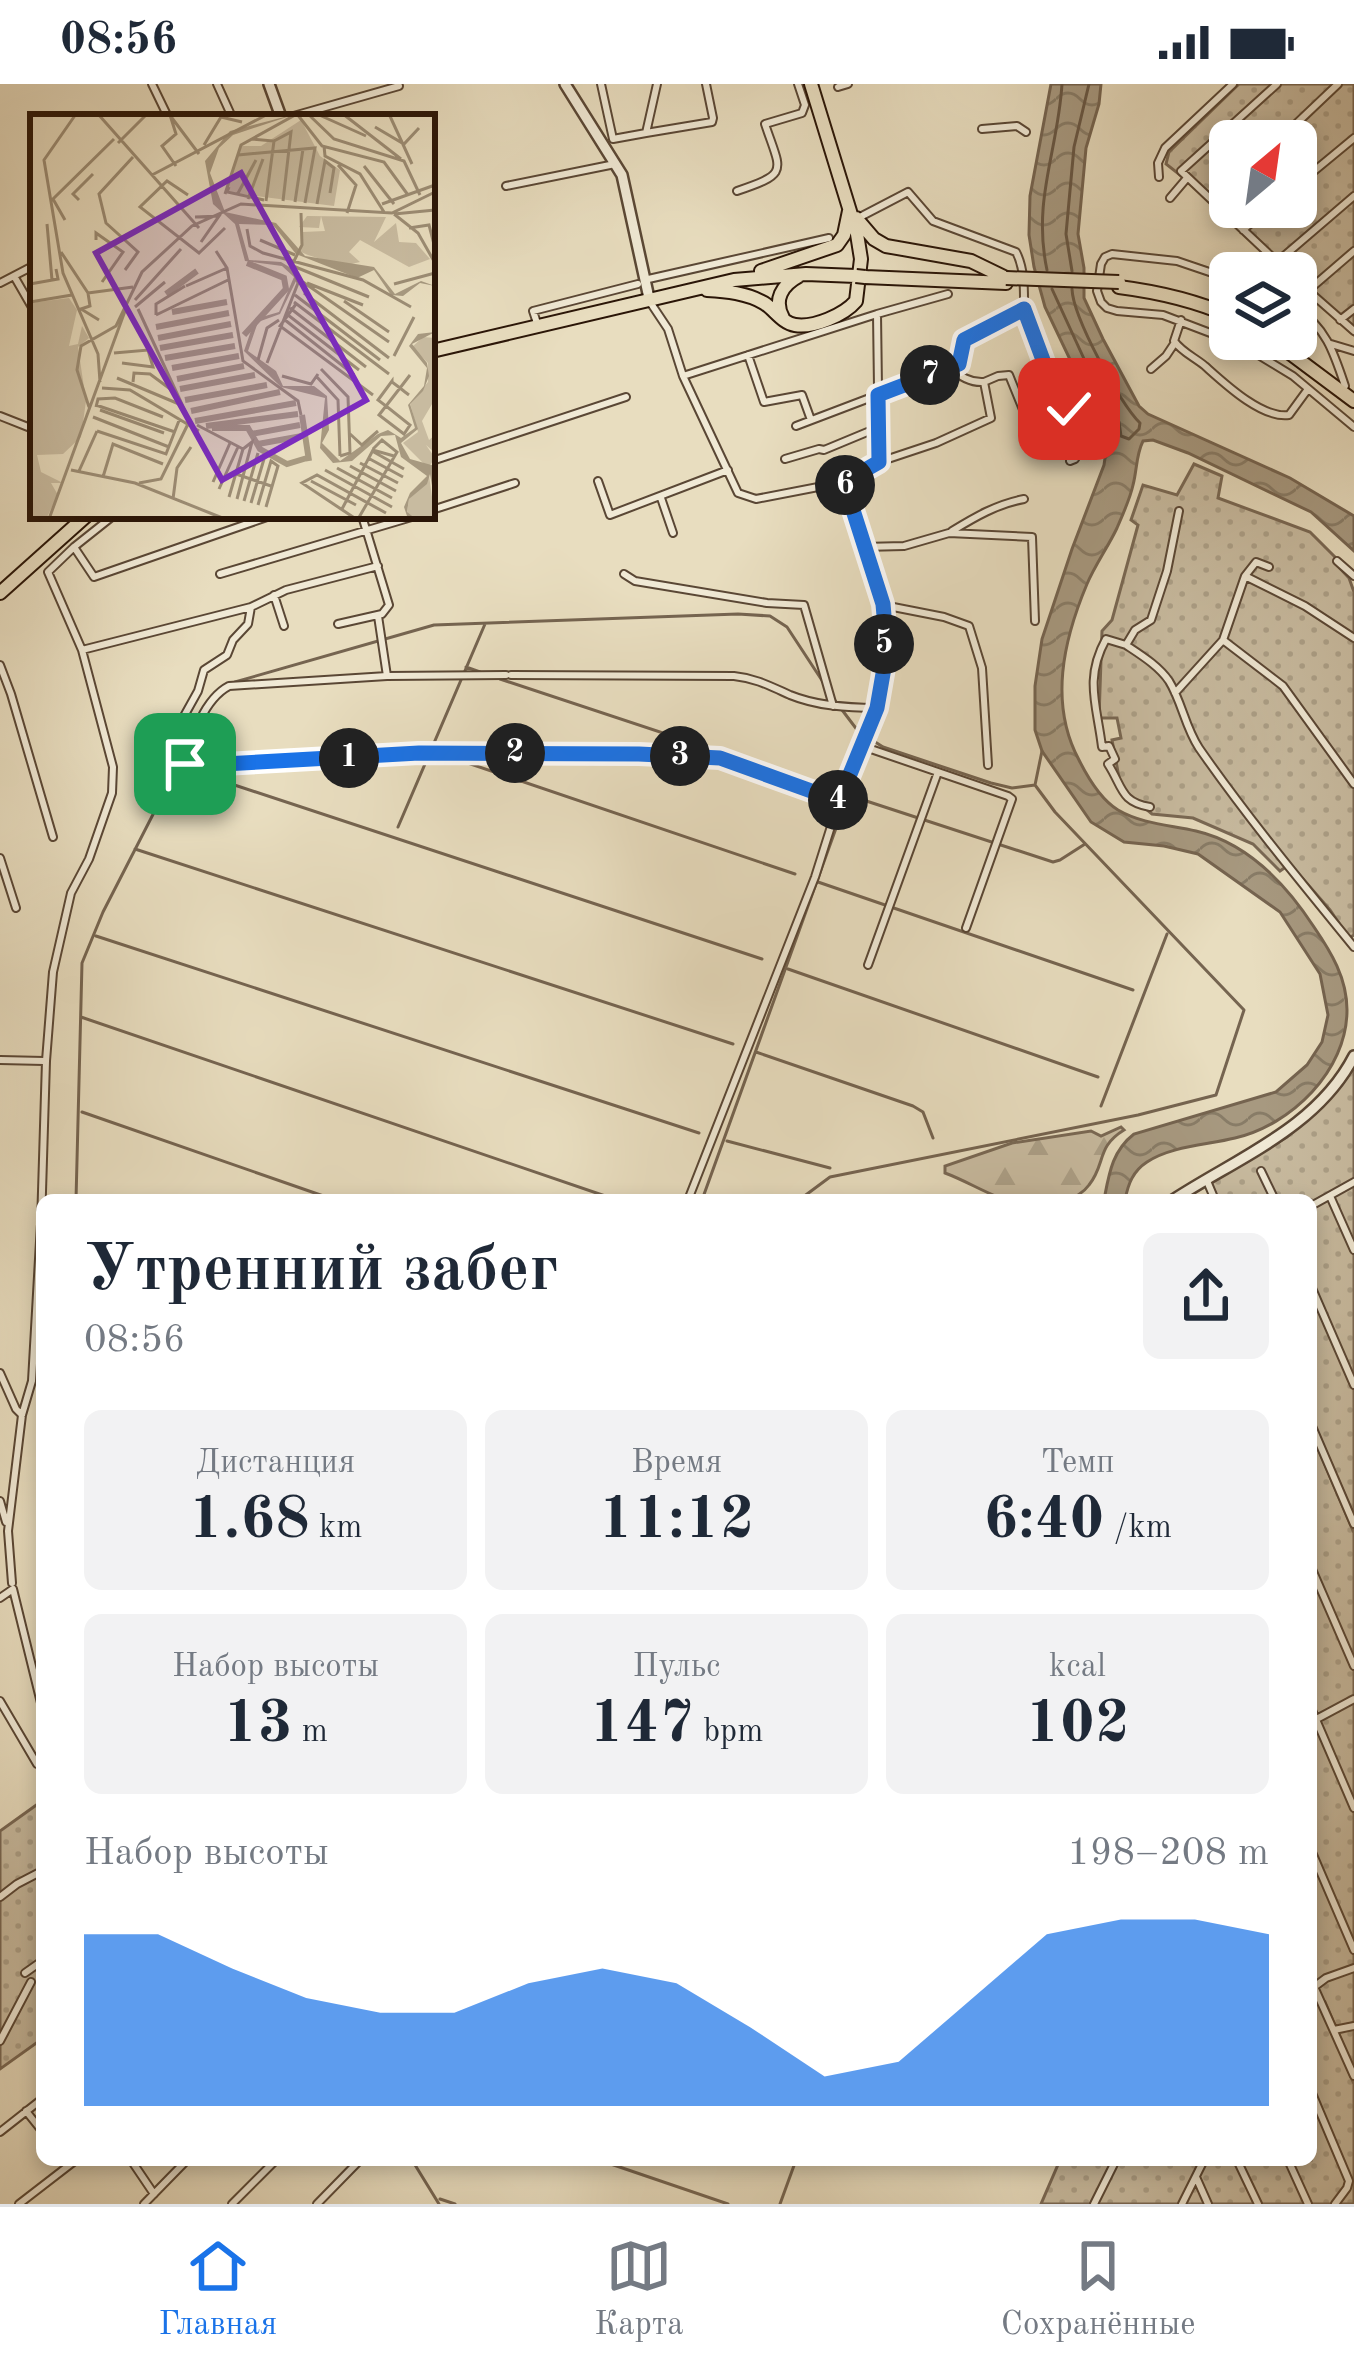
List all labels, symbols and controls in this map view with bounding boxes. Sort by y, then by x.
text: 08:56 [60,19,177,64]
inset map [30,114,435,519]
north arrow [1209,120,1317,228]
map controls [1209,120,1317,360]
button: layers [1209,252,1317,360]
pin: 7 [900,345,960,405]
text: 7 [920,358,940,391]
pin [1018,358,1120,460]
icon: check [1036,376,1102,442]
pin: 6 [815,455,875,515]
text: 6 [835,468,855,501]
pin: 5 [854,614,914,674]
text: 5 [874,627,894,660]
pin [134,713,236,815]
pin: 2 [485,723,545,783]
pin: 3 [650,726,710,786]
pin: 1 [319,728,379,788]
icon: arrive [152,731,218,797]
text: 2 [505,736,525,769]
text: 3 [670,739,690,772]
text: 1 [339,741,359,774]
pin: 4 [808,770,868,830]
text: 4 [828,783,848,816]
button: share [1143,1233,1269,1359]
text: Утренний забег [84,1239,559,1305]
text: 08:56 [84,1321,185,1360]
text: Дистанция [196,1447,355,1480]
text: Время [631,1447,722,1480]
text: Темп [1041,1447,1114,1480]
text: 1.68 [189,1491,310,1551]
text: 11:12 [599,1491,755,1551]
text: 6:40 [983,1491,1104,1551]
text: km [310,1512,362,1545]
text: /km [1104,1512,1172,1545]
text: Набор высоты [172,1651,379,1684]
text: Пульс [632,1651,721,1684]
text: kcal [1049,1651,1106,1684]
text: 13 [223,1695,293,1755]
text: 147 [590,1695,694,1755]
text: 102 [1025,1695,1130,1755]
text: m [293,1716,328,1749]
text: bpm [694,1716,763,1749]
text: Набор высоты [84,1834,329,1873]
text: 198–208 m [1067,1834,1269,1873]
tab: Главная [159,2233,277,2346]
tab: Карта [594,2233,684,2346]
tab: Сохранённые [1001,2233,1195,2346]

